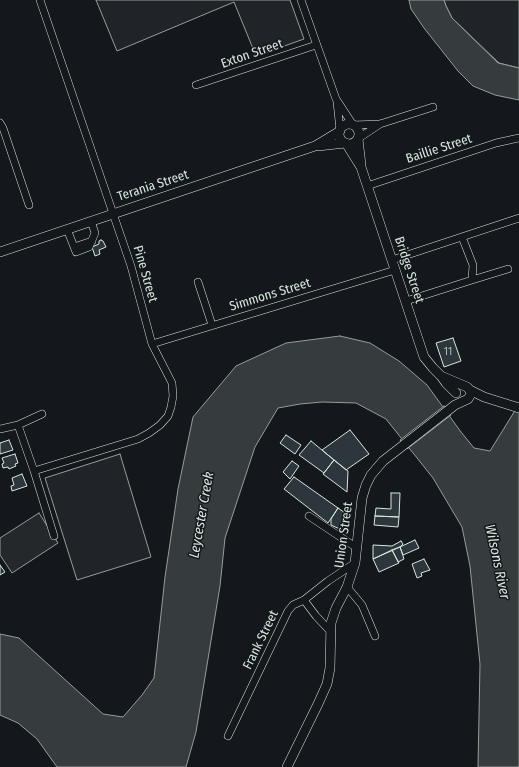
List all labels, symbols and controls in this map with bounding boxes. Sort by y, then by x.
street label: Exton Street [219,36,285,72]
street label: Baillie Street [404,131,474,167]
street label: Terania Street [116,167,190,205]
street label: Bridge Street [391,235,427,305]
street label: Pine Street [129,244,161,304]
street label: Simmons Street [228,275,312,315]
house number: 11 [444,345,452,359]
water label: Leycester Creek [186,471,218,559]
street label: Union Street [332,501,356,569]
water label: Wilsons River [481,523,513,601]
street label: Frank Street [240,608,282,672]

